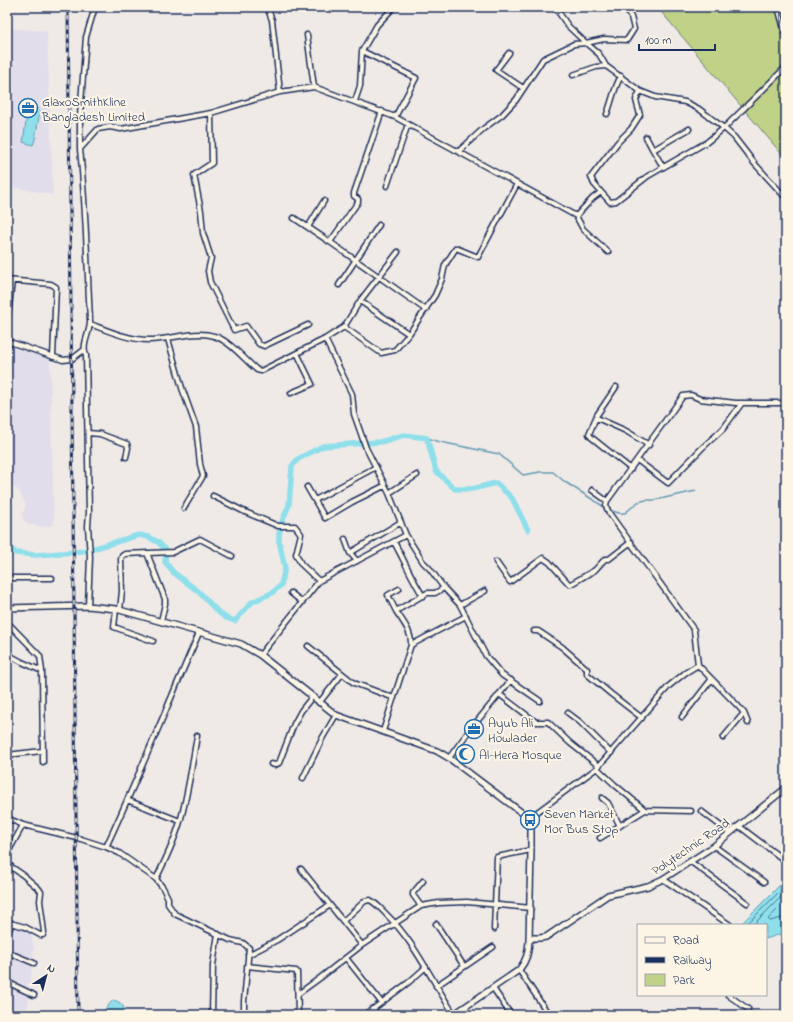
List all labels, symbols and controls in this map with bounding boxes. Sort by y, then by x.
scale bar [639,26,715,52]
text: 100 m [645,32,672,50]
place label: GlaxoSmithKline Bangladesh Limited [41,93,146,128]
office icon: GlaxoSmithKline Bangladesh Limited [17,97,39,119]
place label: Ayub Ali Howlader [488,714,538,748]
office icon: Ayub Ali Howlader [463,718,485,740]
mosque icon: Al-Hera Mosque [454,743,476,765]
place label: Al-Hera Mosque [479,746,562,765]
place label: Seven Market Mor Bus Stop [544,805,619,839]
bus stop icon: Seven Market Mor Bus Stop [519,809,541,831]
street label: Polytechnic Road [648,814,735,881]
legend [637,924,767,996]
text: Road [673,932,699,950]
text: Railway [673,952,712,971]
north arrow [26,956,66,996]
text: N [44,960,59,977]
text: Park [673,972,695,990]

